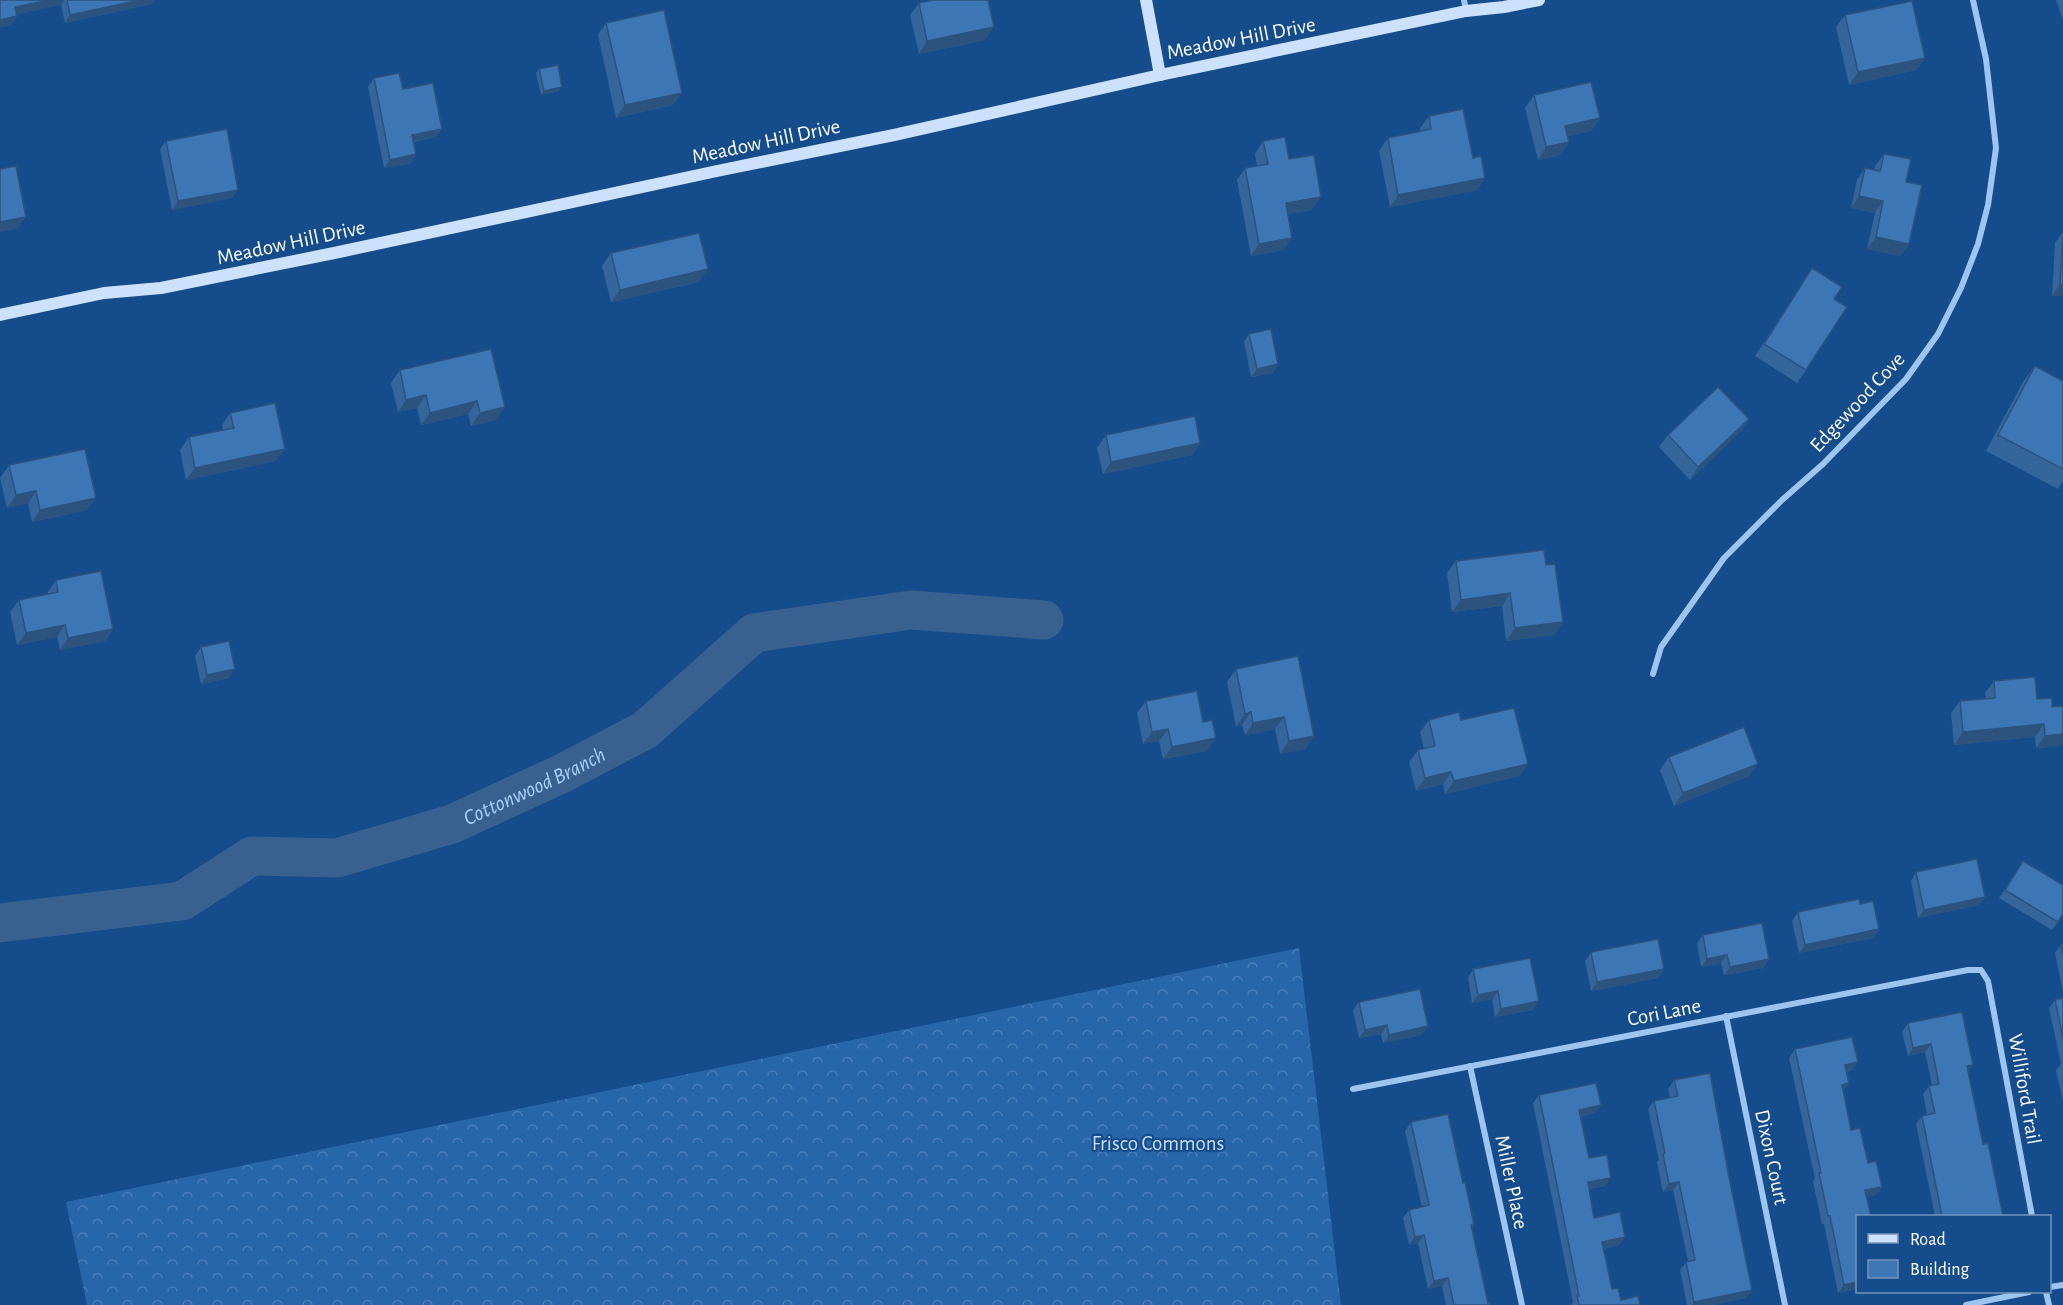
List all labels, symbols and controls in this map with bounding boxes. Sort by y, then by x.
street label: Meadow Hill Drive [1165,14,1317,63]
street label: Meadow Hill Drive [690,116,842,167]
street label: Meadow Hill Drive [215,217,367,268]
street label: Edgewood Cove [1806,348,1909,456]
water label: Cottonwood Branch [460,743,609,829]
street label: Cori Lane [1625,995,1703,1030]
street label: Williford Trail [2004,1032,2045,1146]
street label: Dixon Court [1751,1108,1792,1207]
park label: Frisco Commons [1092,1133,1224,1154]
street label: Miller Place [1491,1133,1532,1231]
legend [1856,1215,2051,1293]
text: Road [1910,1231,1946,1249]
text: Building [1910,1261,1970,1279]

